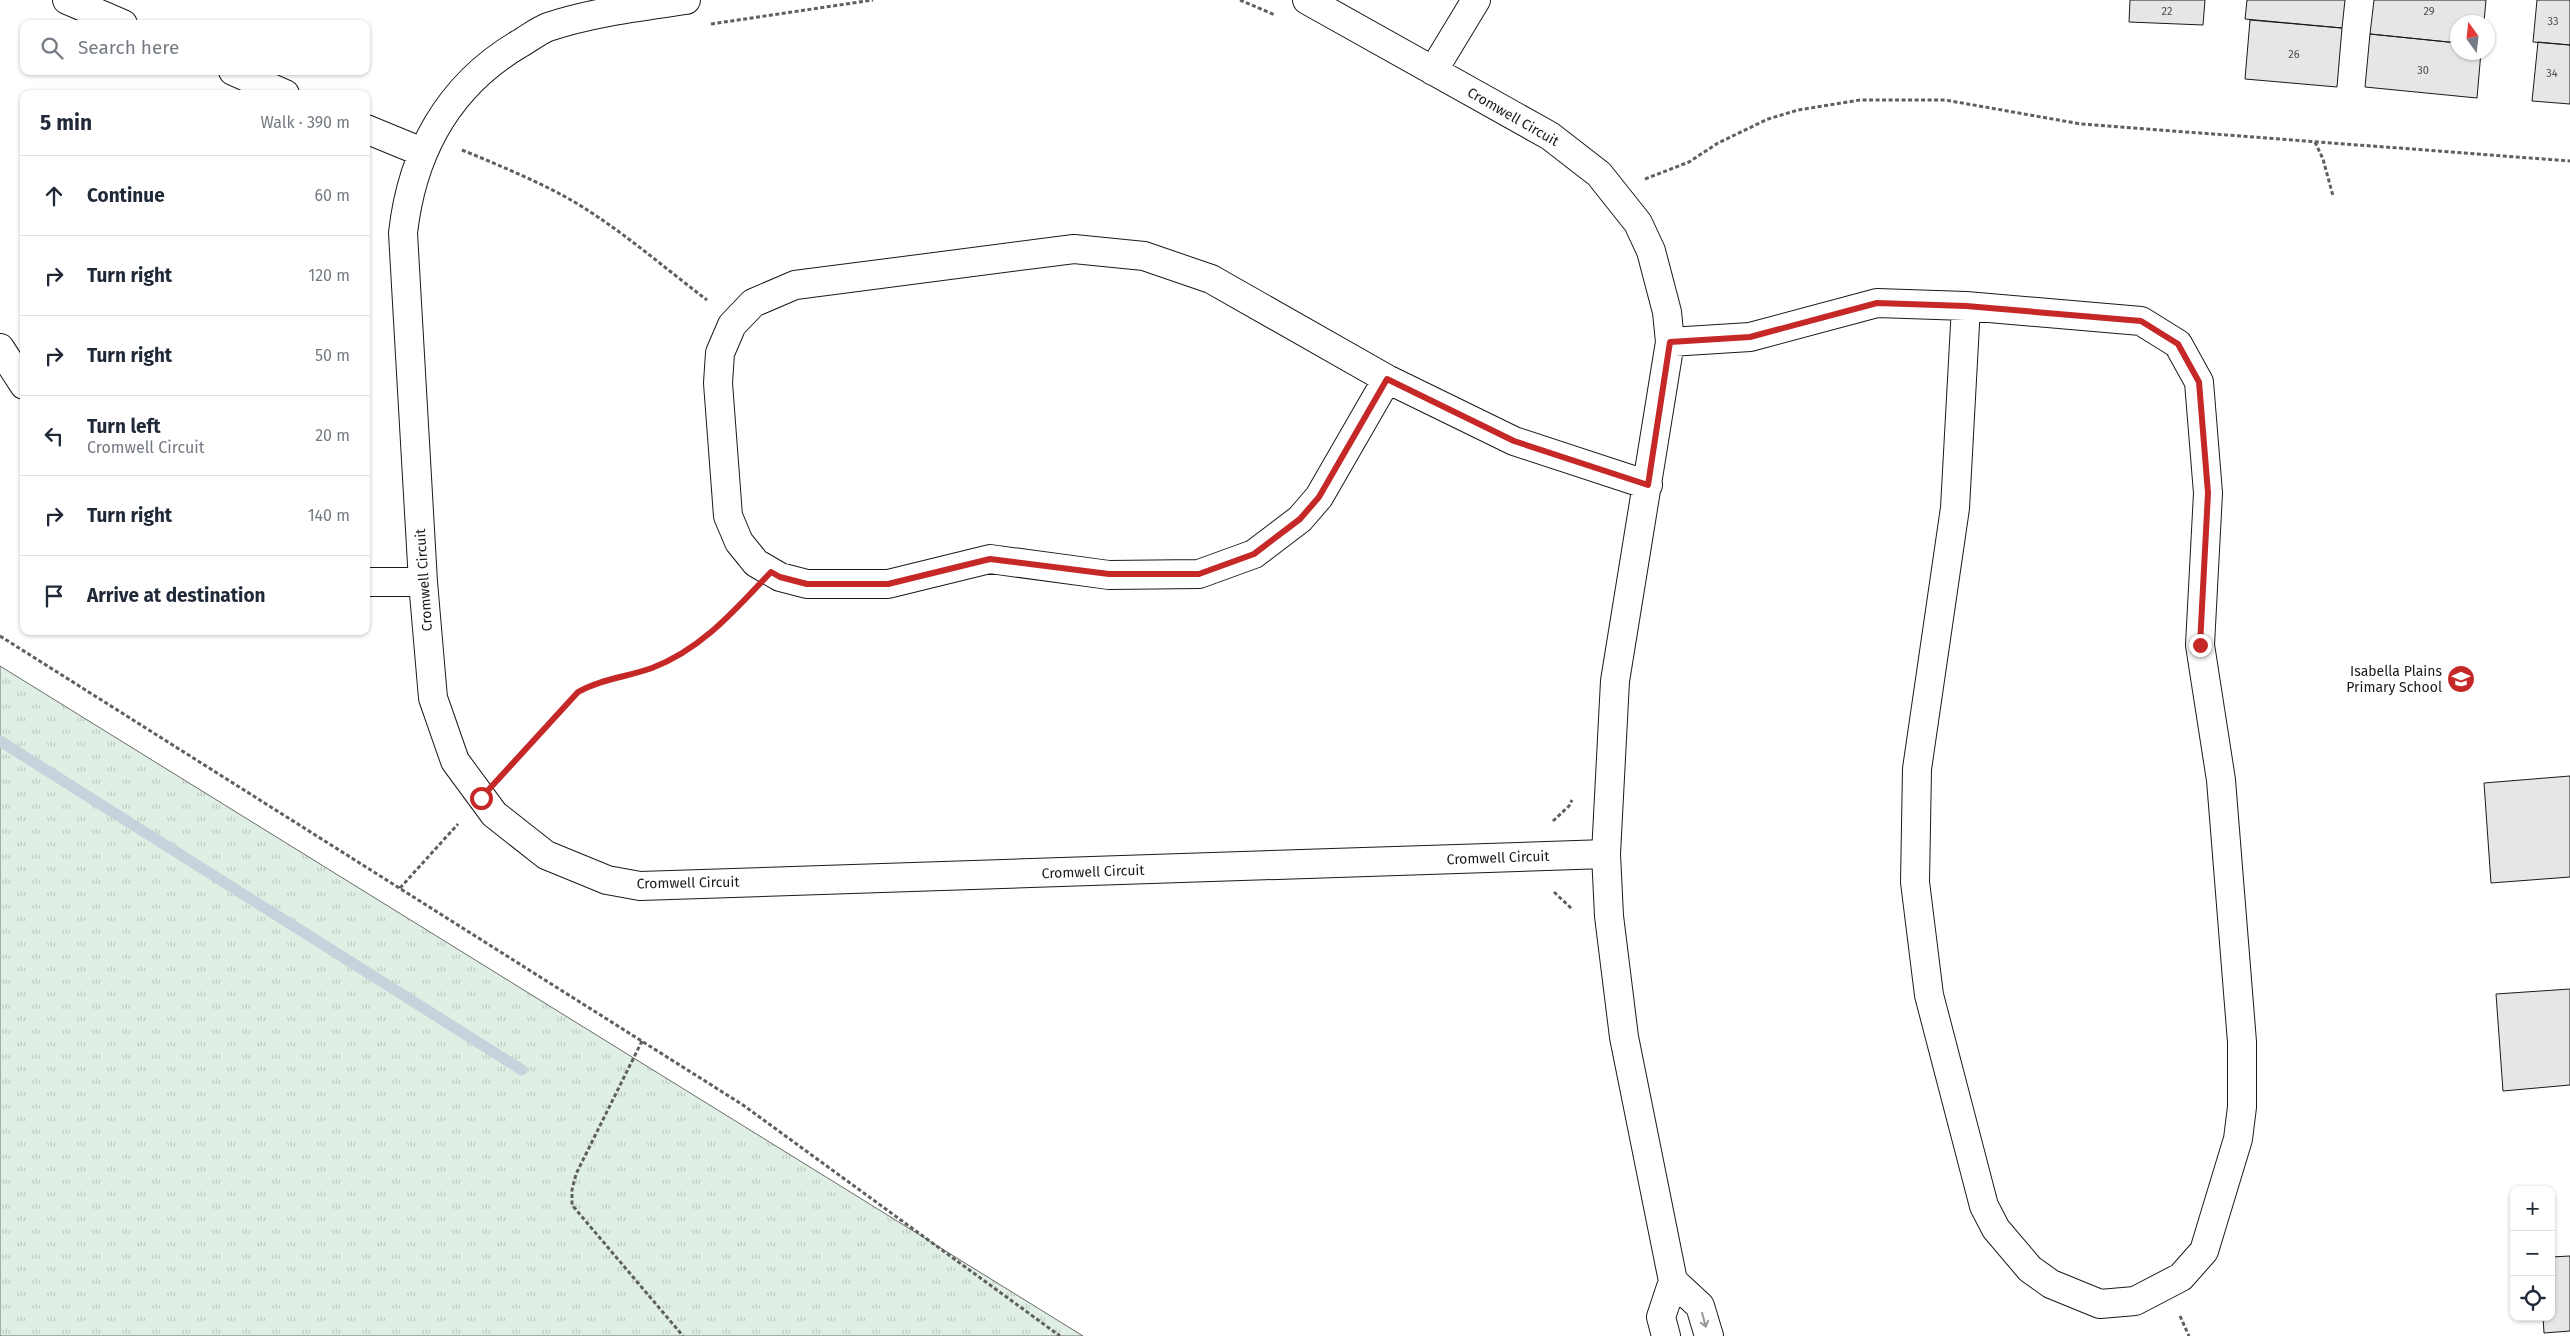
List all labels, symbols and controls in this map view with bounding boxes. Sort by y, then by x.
house number: 22 [2162,5,2172,18]
house number: 29 [2423,5,2435,18]
north arrow [2450,15,2495,60]
house number: 33 [2548,15,2558,28]
search box [20,20,370,75]
icon: search [38,34,66,62]
text: Search here [78,36,179,59]
house number: 26 [2288,48,2300,61]
house number: 30 [2417,64,2429,77]
house number: 34 [2546,67,2558,80]
street label: Cromwell Circuit [1464,84,1563,151]
text: 5 min [40,110,92,136]
text: Walk · 390 m [260,113,350,132]
icon: ahead [40,182,68,210]
text: Continue [87,184,165,207]
text: 60 m [315,186,350,205]
icon: right [40,262,68,290]
text: Turn right [87,264,172,287]
text: 120 m [308,266,350,285]
icon: right [40,342,68,370]
text: Turn right [87,344,172,367]
text: 50 m [315,346,350,365]
text: Turn left [87,415,161,438]
icon: left [40,422,68,450]
text: 20 m [315,426,350,445]
text: Cromwell Circuit [87,438,205,457]
icon: right [40,502,68,530]
text: Turn right [87,504,172,527]
text: 140 m [308,506,350,525]
street label: Cromwell Circuit [412,527,436,632]
icon: arrive [40,582,68,610]
text: Arrive at destination [87,584,266,607]
route end [2189,634,2212,657]
place label: Isabella Plains Primary School [2346,663,2442,696]
school or university icon: Isabella Plains Primary School [2446,664,2476,694]
route start [470,787,493,810]
street label: Cromwell Circuit [1446,848,1551,868]
street label: Cromwell Circuit [1041,862,1146,882]
street label: Cromwell Circuit [636,874,741,892]
map controls [2510,1186,2555,1321]
button: + [2510,1186,2555,1231]
button: − [2510,1231,2555,1276]
button: locate [2510,1276,2555,1321]
one-way arrow [1700,1311,1710,1327]

